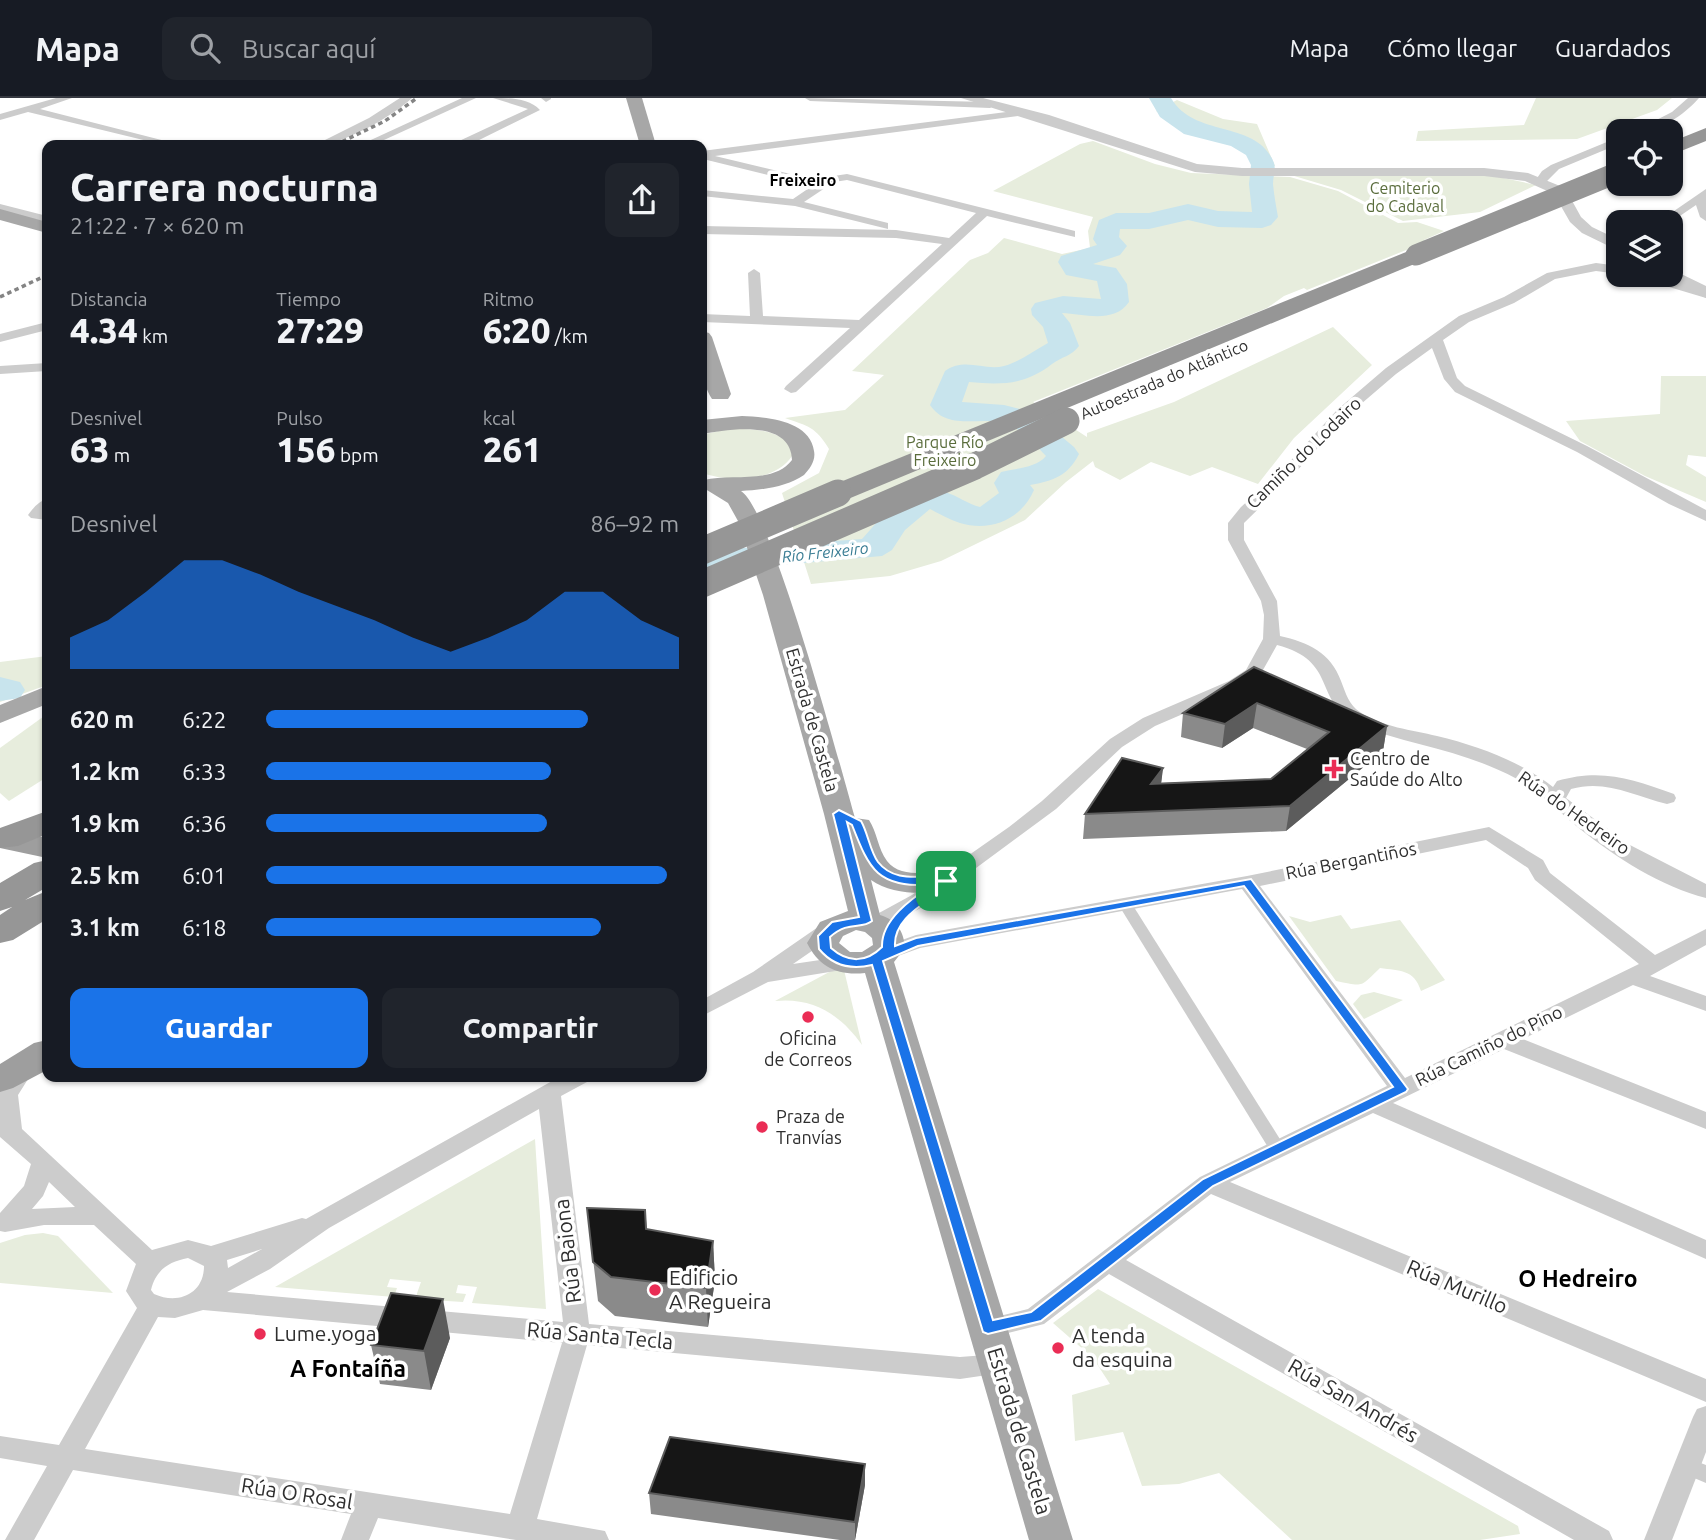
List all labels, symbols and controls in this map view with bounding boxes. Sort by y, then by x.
search box [162,17,652,80]
icon: search [186,29,224,67]
text: Mapa [35,30,120,67]
text: Buscar aquí [242,34,376,63]
text: Mapa [1289,35,1349,62]
text: Cómo llegar [1387,35,1517,62]
text: Guardados [1555,35,1671,62]
map controls [1606,119,1683,287]
button: locate [1606,119,1683,196]
button: share [605,163,679,237]
text: Carrera nocturna [70,166,379,208]
district label: Freixeiro [770,171,836,189]
park label: Cemiterio do Cadaval [1366,179,1444,215]
button: layers [1606,210,1683,287]
text: 21:22 · 7 × 620 m [70,213,244,238]
text: Distancia [70,288,148,310]
text: Tiempo [276,288,341,310]
text: Ritmo [483,288,534,310]
text: 4.34 [70,310,138,350]
text: 27:29 [276,310,364,350]
text: 6:20 [483,310,551,350]
text: km [138,325,168,347]
text: /km [551,325,588,347]
street label: Autoestrada do Atlántico [1077,335,1251,423]
street label: Camiño do Lodairo [1242,392,1365,512]
text: Desnivel [70,407,142,429]
text: Pulso [276,407,323,429]
text: kcal [483,407,515,429]
text: 63 [70,429,109,469]
text: 156 [276,429,336,469]
text: 261 [483,429,542,469]
park label: Parque Río Freixeiro [906,433,984,469]
text: m [109,444,130,466]
text: bpm [336,444,379,466]
text: Desnivel [70,511,158,536]
text: 86–92 m [591,511,679,536]
water label: Río Freixeiro [781,538,870,565]
street label: Estrada de Castela [783,646,843,794]
text: 620 m [70,707,134,732]
text: 6:22 [182,707,227,732]
place label: Centro de Saúde do Alto [1350,748,1463,789]
text: 1.2 km [70,759,140,784]
text: 6:33 [182,759,227,784]
marker: Centro de Saúde do Alto [1324,759,1344,779]
street label: Rúa do Hedreiro [1515,766,1634,858]
text: 1.9 km [70,811,140,836]
text: 6:36 [182,811,227,836]
street label: Rúa Bergantiños [1284,837,1418,883]
pin [916,851,976,911]
icon: arrive [927,862,965,900]
text: 2.5 km [70,863,140,888]
text: 6:01 [182,863,227,888]
text: 3.1 km [70,915,140,940]
text: 6:18 [182,915,227,940]
button: Guardar [70,988,368,1068]
button: Compartir [382,988,679,1068]
street label: Rúa Camiño do Pino [1412,1001,1565,1089]
marker: Oficina de Correos [800,1009,816,1025]
place label: Oficina de Correos [764,1028,852,1069]
place label: Praza de Tranvías [776,1106,845,1147]
marker: Praza de Tranvías [754,1119,770,1135]
street label: Rúa Baiona [549,1198,585,1305]
street label: Rúa Murillo [1403,1254,1511,1318]
place label: Edificio A Regueira [669,1265,772,1313]
district label: O Hedreiro [1518,1266,1638,1291]
marker: Edificio A Regueira [647,1282,663,1298]
street label: Rúa Santa Tecla [526,1317,674,1353]
place label: Lume.yoga [274,1321,377,1345]
place label: A tenda da esquina [1072,1323,1173,1371]
marker: Lume.yoga [252,1326,268,1342]
marker: A tenda da esquina [1050,1340,1066,1356]
street label: Estrada de Castela [983,1344,1057,1517]
street label: Rúa San Andrés [1284,1353,1423,1447]
district label: A Fontaíña [290,1356,406,1381]
street label: Rúa O Rosal [240,1472,355,1514]

